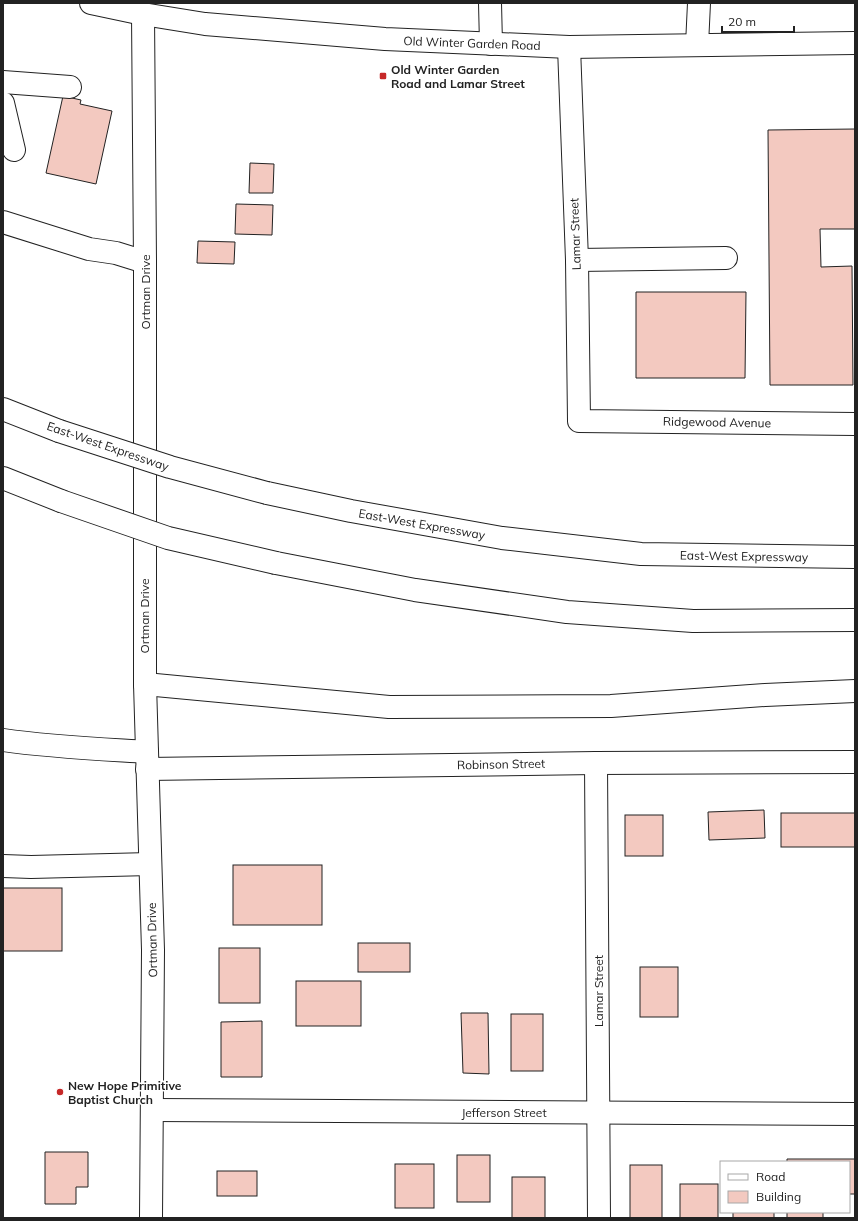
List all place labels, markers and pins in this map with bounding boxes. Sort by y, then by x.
place label: Old Winter Garden Road and Lamar Street [391,62,525,91]
marker: Old Winter Garden Road and Lamar Street [378,71,388,81]
place label: New Hope Primitive Baptist Church [68,1078,182,1107]
marker: New Hope Primitive Baptist Church [55,1087,65,1097]

